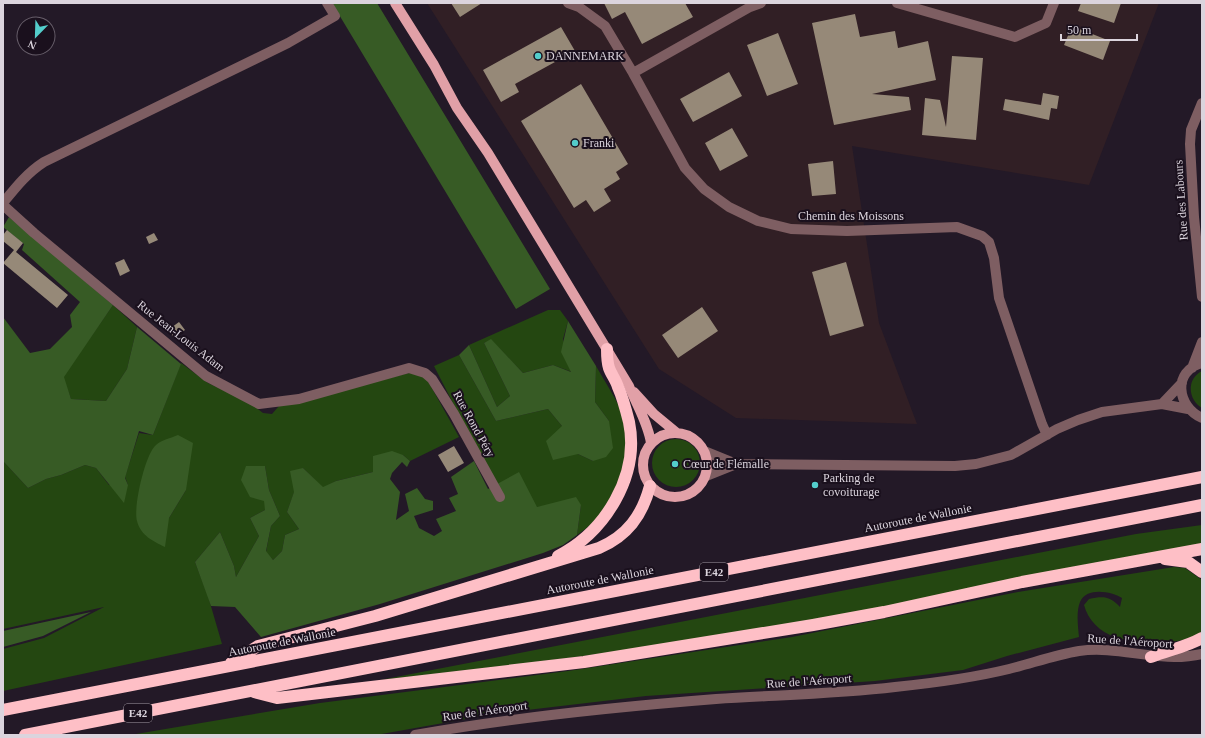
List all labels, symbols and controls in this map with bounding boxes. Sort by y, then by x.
north arrow [16,16,56,56]
scale bar [1061,16,1137,42]
text: 50 m [1067,23,1092,37]
text: N [26,38,38,52]
place label: DANNEMARK [546,49,624,63]
marker: DANNEMARK [533,51,543,61]
place label: Franki [583,136,615,150]
marker: Franki [570,138,580,148]
street label: Rue des Labours [1171,159,1191,241]
street label: Chemin des Moissons [798,209,904,223]
street label: Rue Jean-Louis Adam [135,298,228,375]
street label: Rue Rond Péry [450,389,498,459]
place label: Cœur de Flémalle [683,457,769,471]
marker: Cœur de Flémalle [670,459,680,469]
place label: Parking de covoiturage [823,471,880,499]
marker: Parking de covoiturage [810,480,820,490]
street label: Autoroute de Wallonie [863,501,973,535]
street label: Autoroute de Wallonie [545,563,655,597]
road number: E42 [700,563,728,581]
street label: Autoroute de Wallonie [227,625,337,659]
street label: Rue de l'Aéroport [1087,631,1174,651]
street label: Rue de l'Aéroport [766,671,853,691]
street label: Rue de l'Aéroport [442,698,529,724]
road number: E42 [124,704,152,722]

